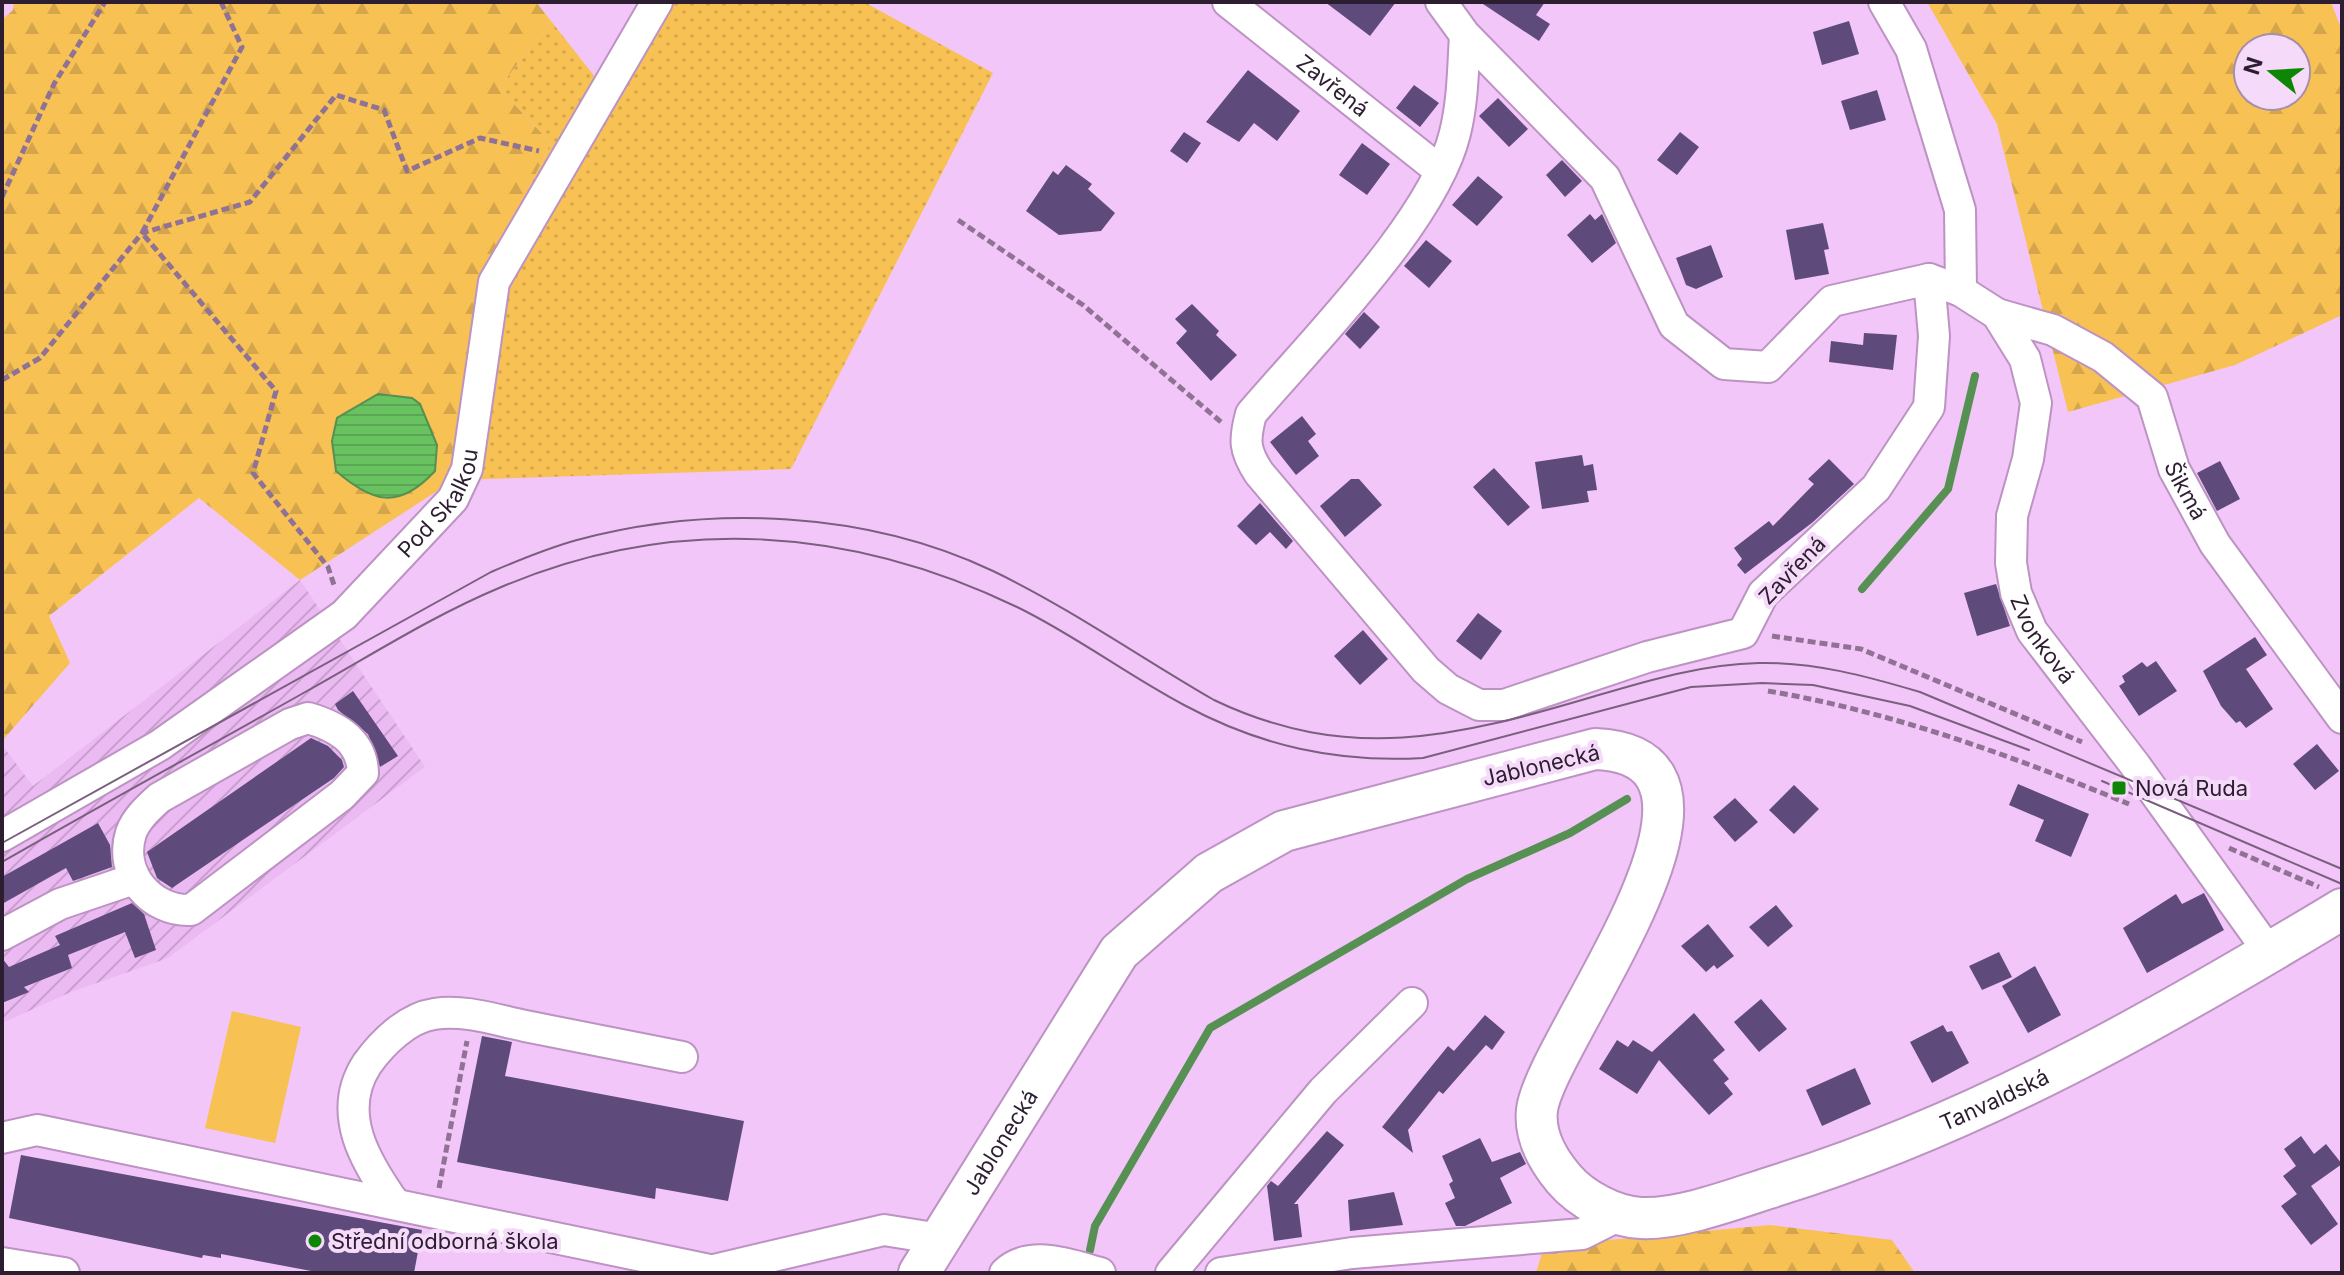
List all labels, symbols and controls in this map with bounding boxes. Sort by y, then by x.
north arrow [2232,32,2312,112]
street label: Zavřená [1292,49,1374,122]
text: N [2238,54,2268,78]
street label: Pod Skalkou [392,447,483,563]
street label: Šikmá [2159,458,2212,524]
street label: Zavřená [1753,531,1831,609]
street label: Zvonková [2005,591,2081,689]
street label: Jablonecká [1480,739,1602,791]
place label: Nová Ruda [2135,775,2248,801]
marker: Nová Ruda [2110,779,2128,797]
street label: Tanvaldská [1936,1063,2053,1136]
street label: Jablonecká [958,1085,1043,1200]
place label: Střední odborná škola [331,1228,559,1254]
marker: Střední odborná škola [306,1232,324,1250]

